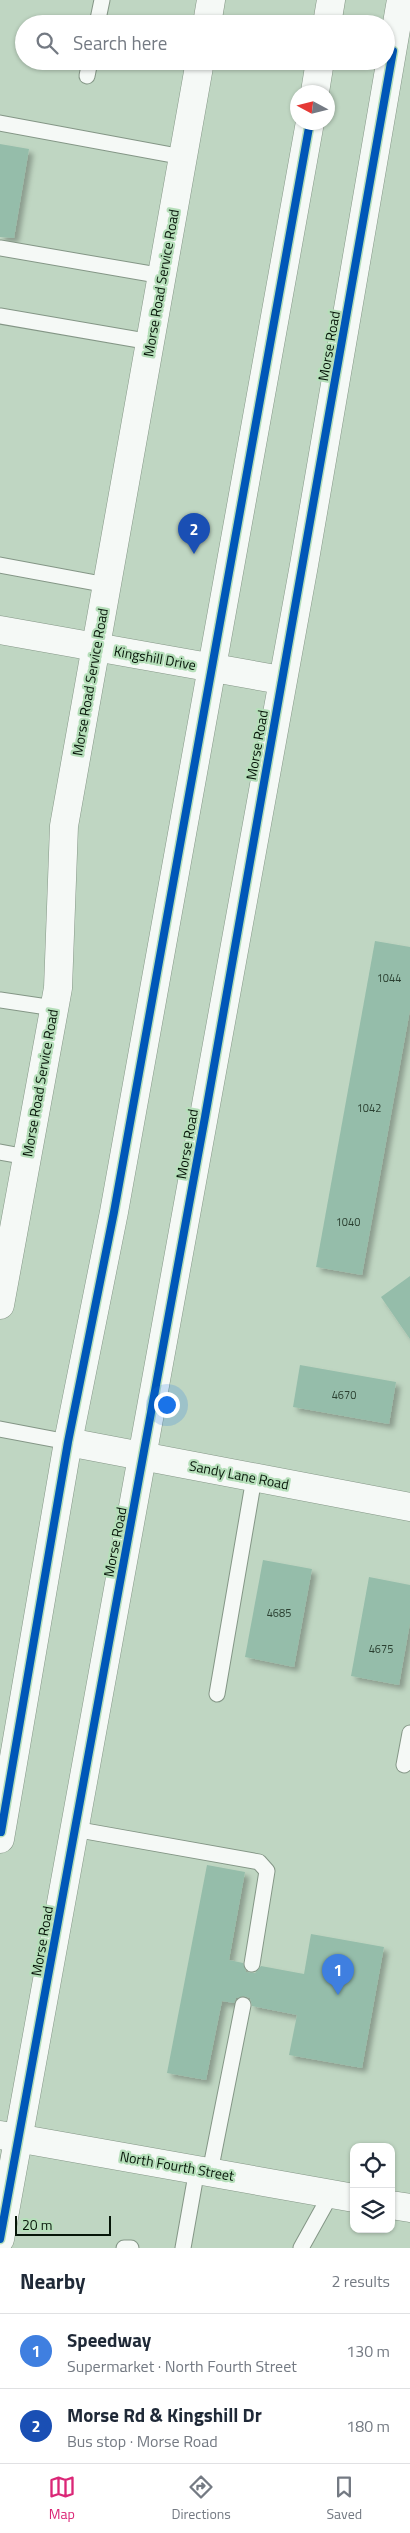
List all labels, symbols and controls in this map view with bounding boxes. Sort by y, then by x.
search box [15,15,395,70]
text: Search here [73,28,167,57]
icon: search [33,29,61,57]
north arrow [290,85,335,130]
street label: Morse Road Service Road [137,207,184,358]
street label: Morse Road [312,309,345,383]
pin: 2 [178,513,210,554]
street label: Morse Road Service Road [66,606,113,757]
street label: Kingshill Drive [112,640,198,675]
street label: Morse Road [240,708,273,782]
house number: 1044 [377,970,401,986]
street label: Morse Road Service Road [16,1007,63,1158]
house number: 1042 [357,1100,381,1116]
street label: Morse Road [170,1107,203,1181]
house number: 1040 [336,1214,360,1230]
house number: 4670 [332,1387,356,1403]
your location [154,1392,180,1418]
street label: Sandy Lane Road [187,1455,291,1494]
street label: Morse Road [97,1505,132,1579]
house number: 4685 [267,1605,291,1621]
house number: 4675 [369,1641,393,1657]
street label: Morse Road [25,1904,58,1978]
pin: 1 [322,1954,354,1995]
map controls [350,2143,395,2233]
button: locate [350,2143,395,2188]
street label: North Fourth Street [118,2145,236,2186]
button: layers [350,2188,395,2233]
scale bar [15,2213,111,2236]
text: 20 m [22,2214,52,2235]
text: Nearby [20,2265,85,2297]
text: 2 results [331,2269,390,2293]
text: Speedway [67,2325,151,2354]
text: 1 [32,2339,40,2363]
text: 130 m [346,2339,390,2363]
text: Supermarket · North Fourth Street [67,2354,297,2378]
text: Morse Rd & Kingshill Dr [67,2400,262,2429]
text: 2 [32,2414,40,2438]
text: 180 m [346,2414,390,2438]
text: Bus stop · Morse Road [67,2429,218,2453]
tab: Map [48,2473,76,2524]
tab: Directions [171,2473,231,2524]
tab: Saved [327,2473,362,2524]

